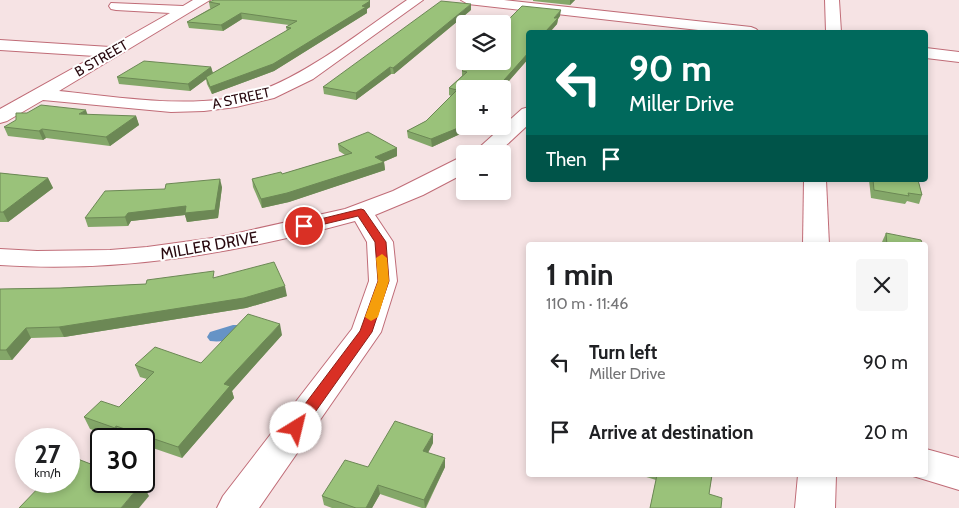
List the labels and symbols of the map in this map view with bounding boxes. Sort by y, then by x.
street label: B STREET [71,35,131,80]
street label: A STREET [210,83,272,113]
pin [283,205,325,247]
street label: MILLER DRIVE [159,228,260,263]
position arrow [269,401,321,453]
speed limit sign: 30 [90,428,155,493]

